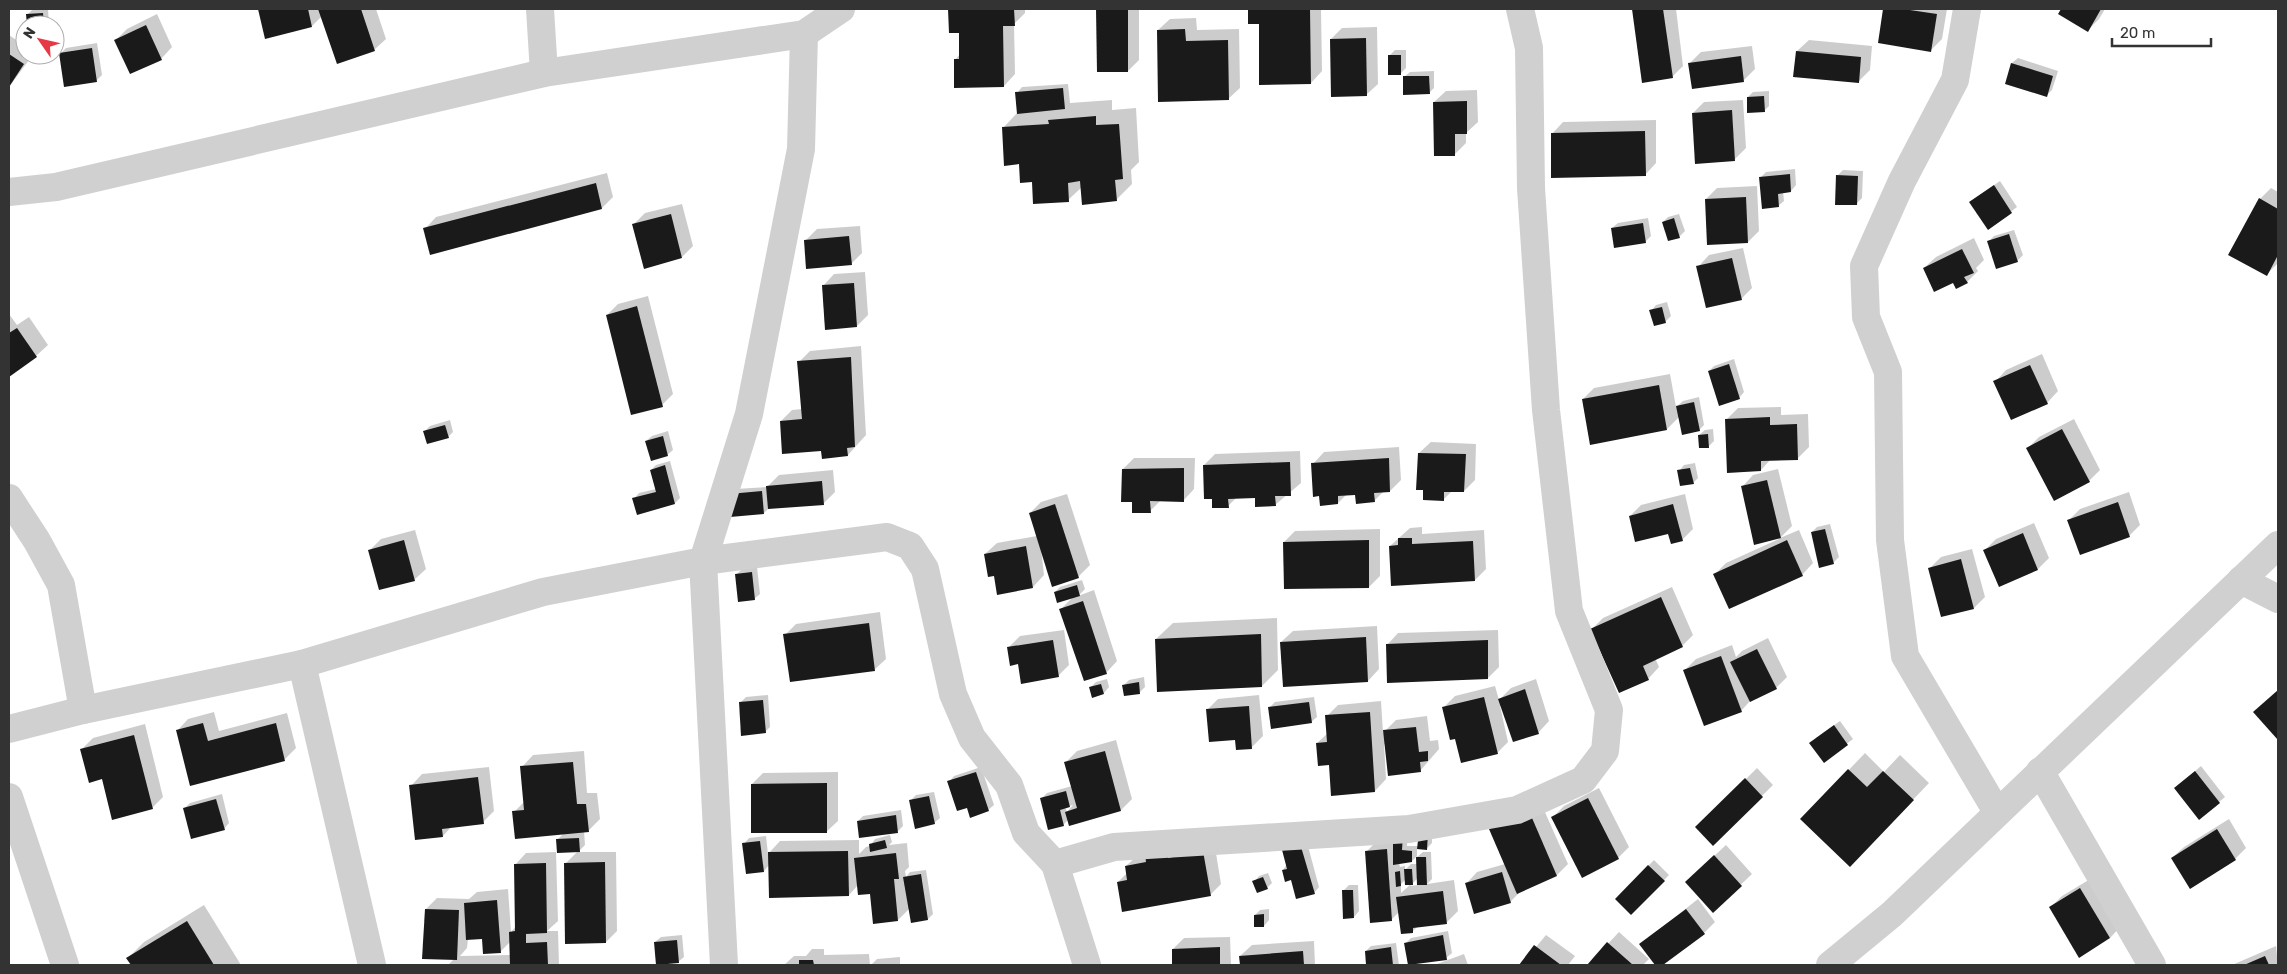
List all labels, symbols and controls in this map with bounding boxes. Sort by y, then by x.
north arrow [15,15,65,65]
scale bar [2112,15,2211,47]
text: N [20,24,40,42]
text: 20 m [2120,24,2155,42]

